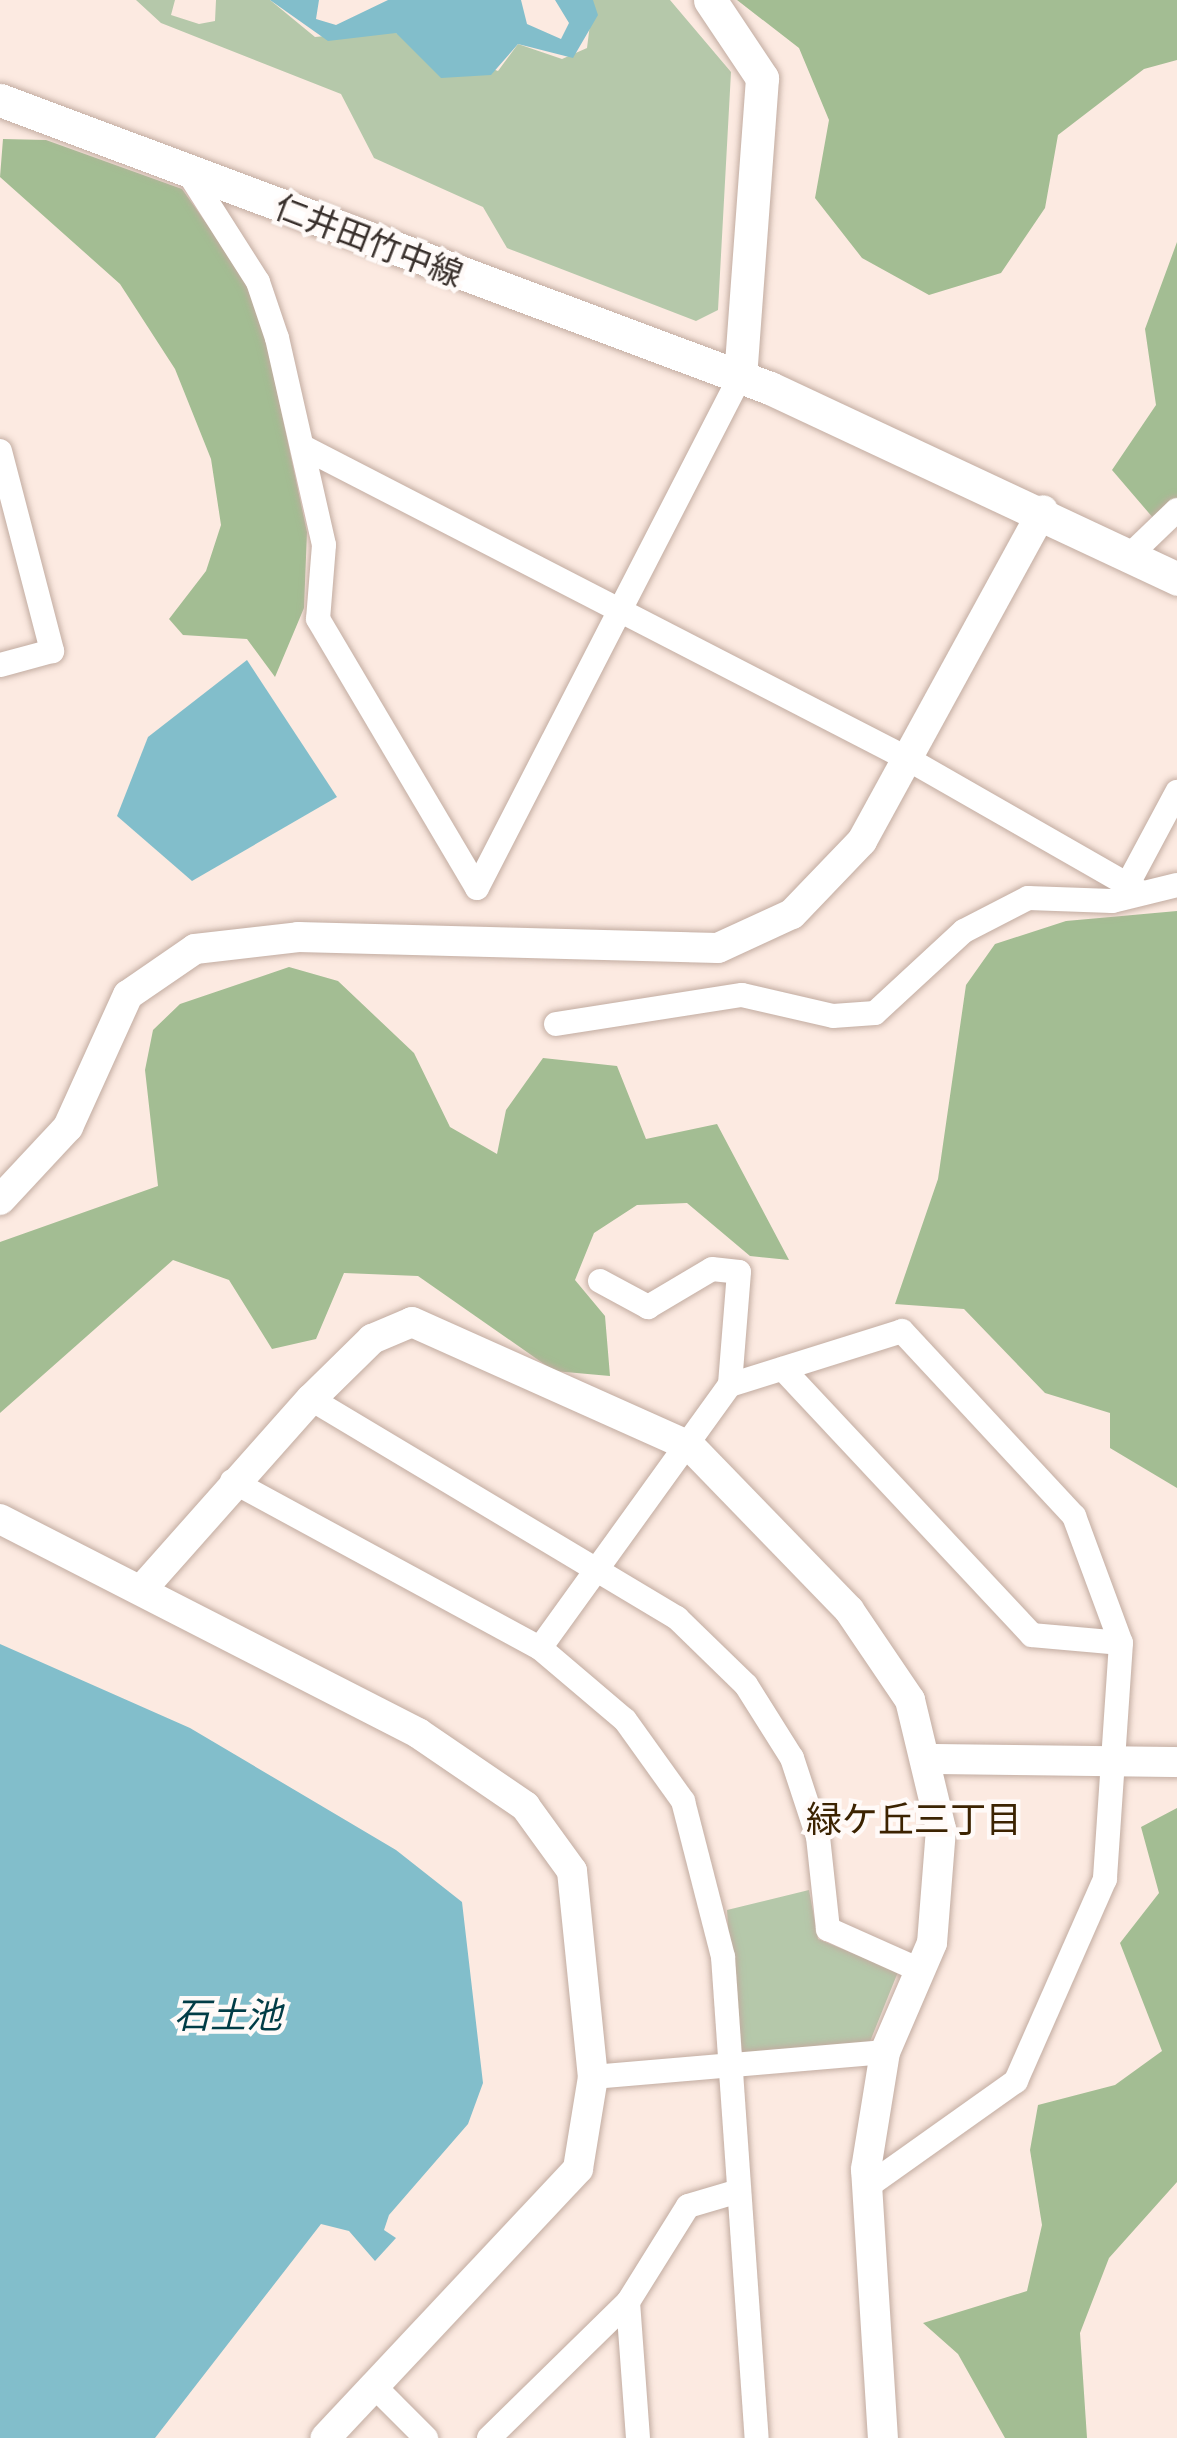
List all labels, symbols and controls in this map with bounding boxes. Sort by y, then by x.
street label: 仁井田竹中線 [269,186,469,294]
district label: 緑ケ丘三丁目 [806,1797,1022,1841]
water label: 石土池 [174,1993,282,2037]

